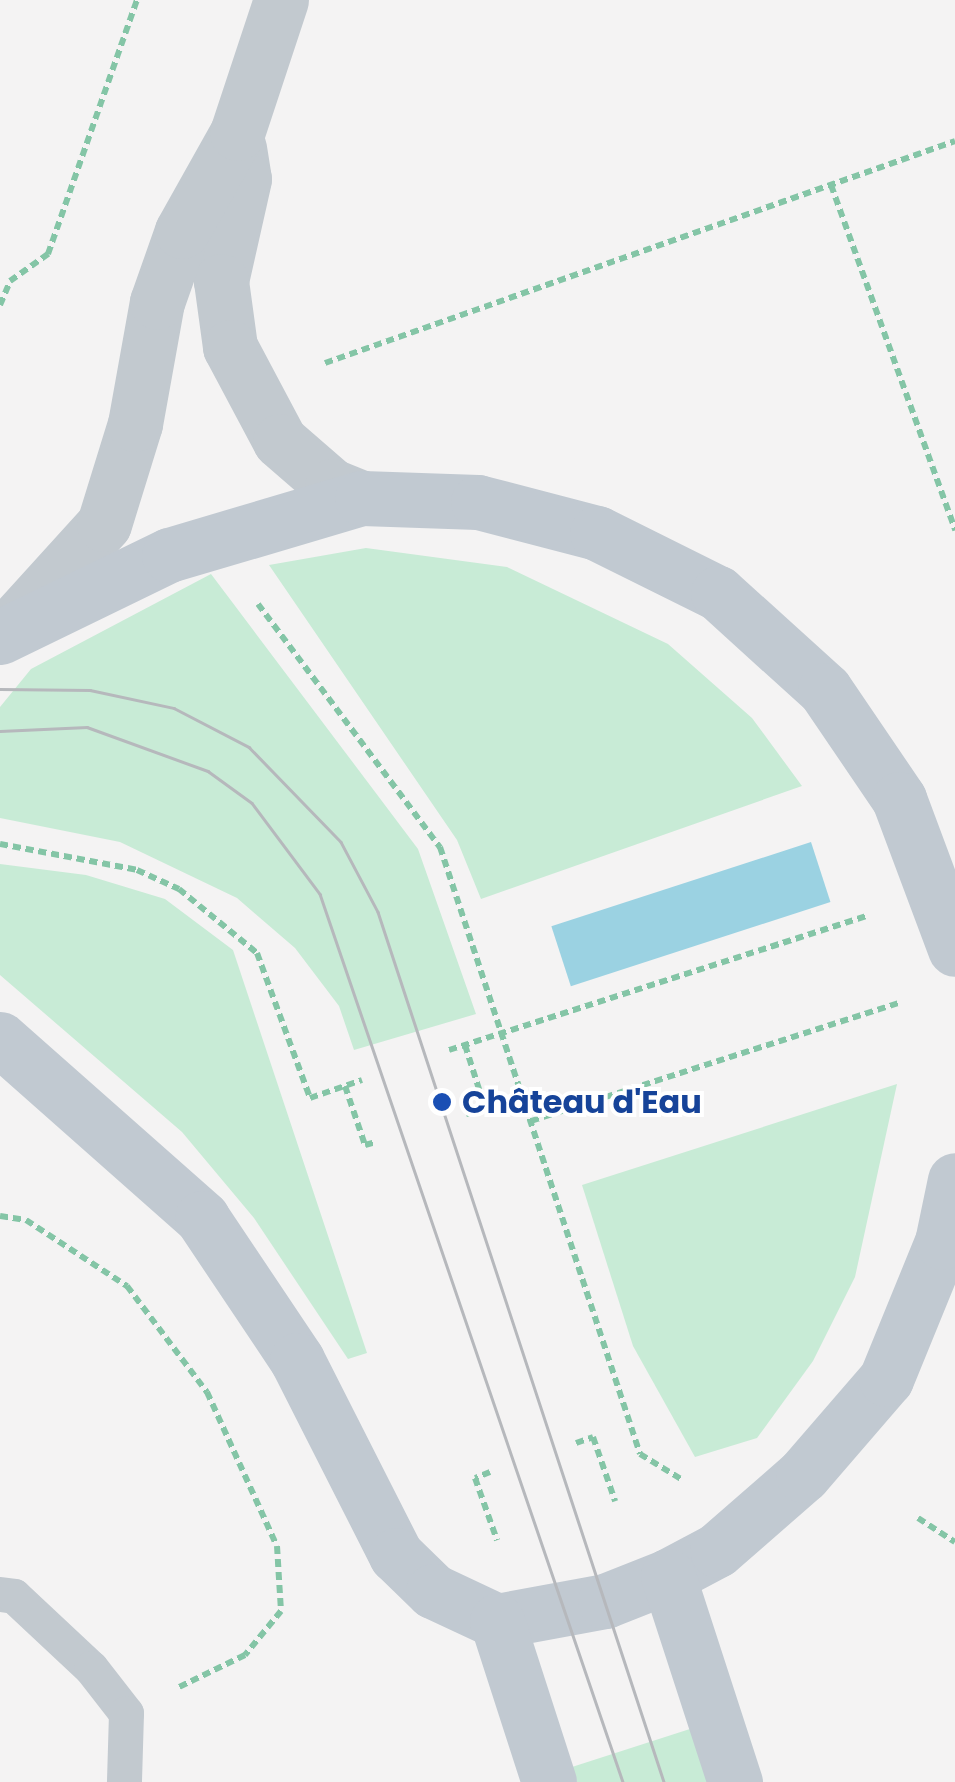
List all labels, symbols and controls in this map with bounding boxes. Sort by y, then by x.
place label: Château d'Eau [462,1083,702,1121]
marker: Château d'Eau [431,1091,453,1113]

